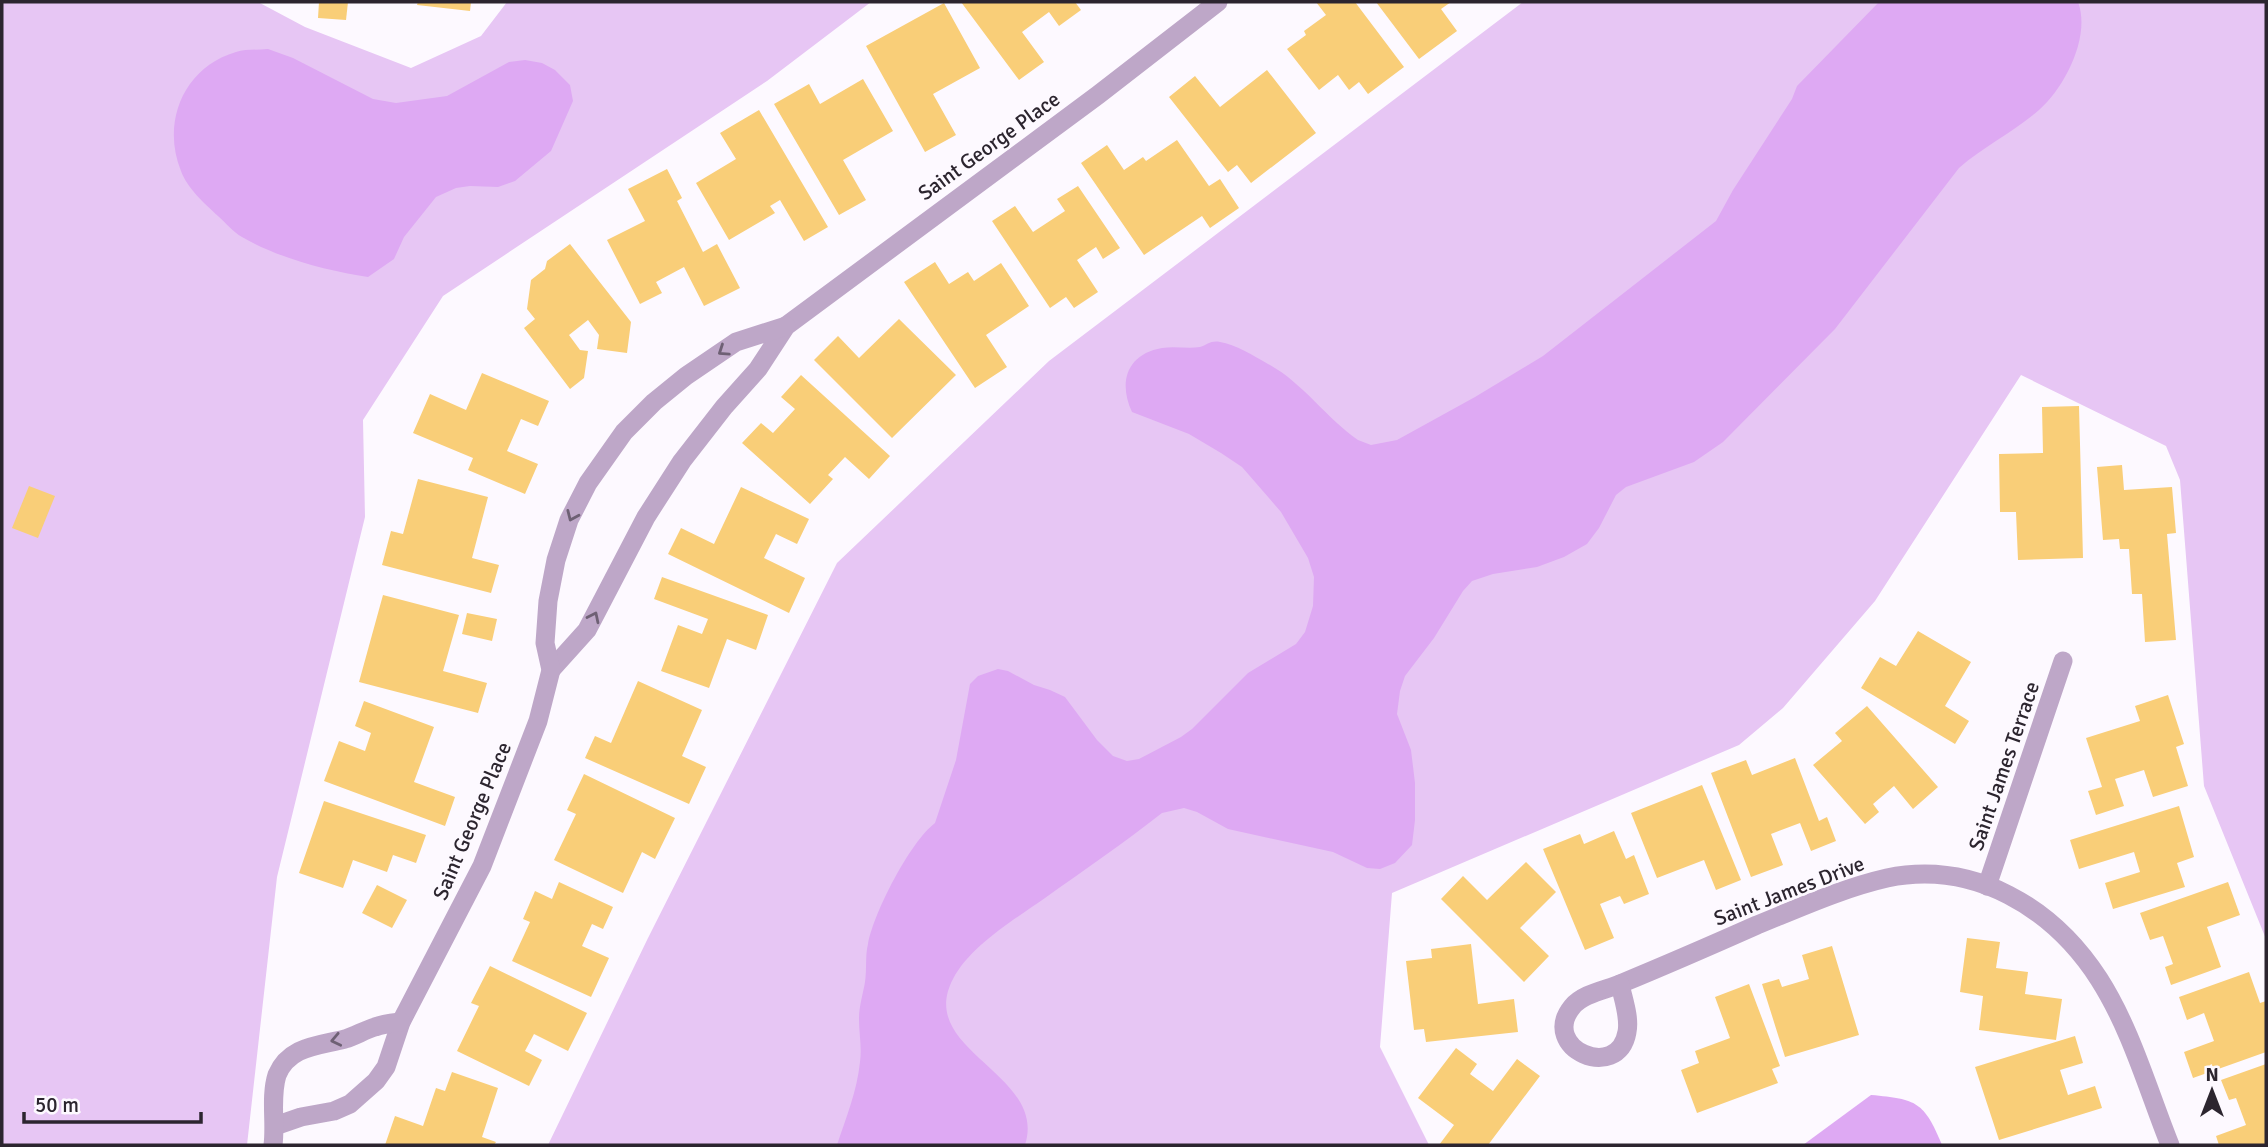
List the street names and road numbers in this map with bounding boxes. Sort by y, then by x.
street label: Saint George Place [913,86,1065,206]
street label: Saint James Terrace [1963,678,2045,854]
street label: Saint George Place [427,738,517,904]
street label: Saint James Drive [1710,850,1868,932]

